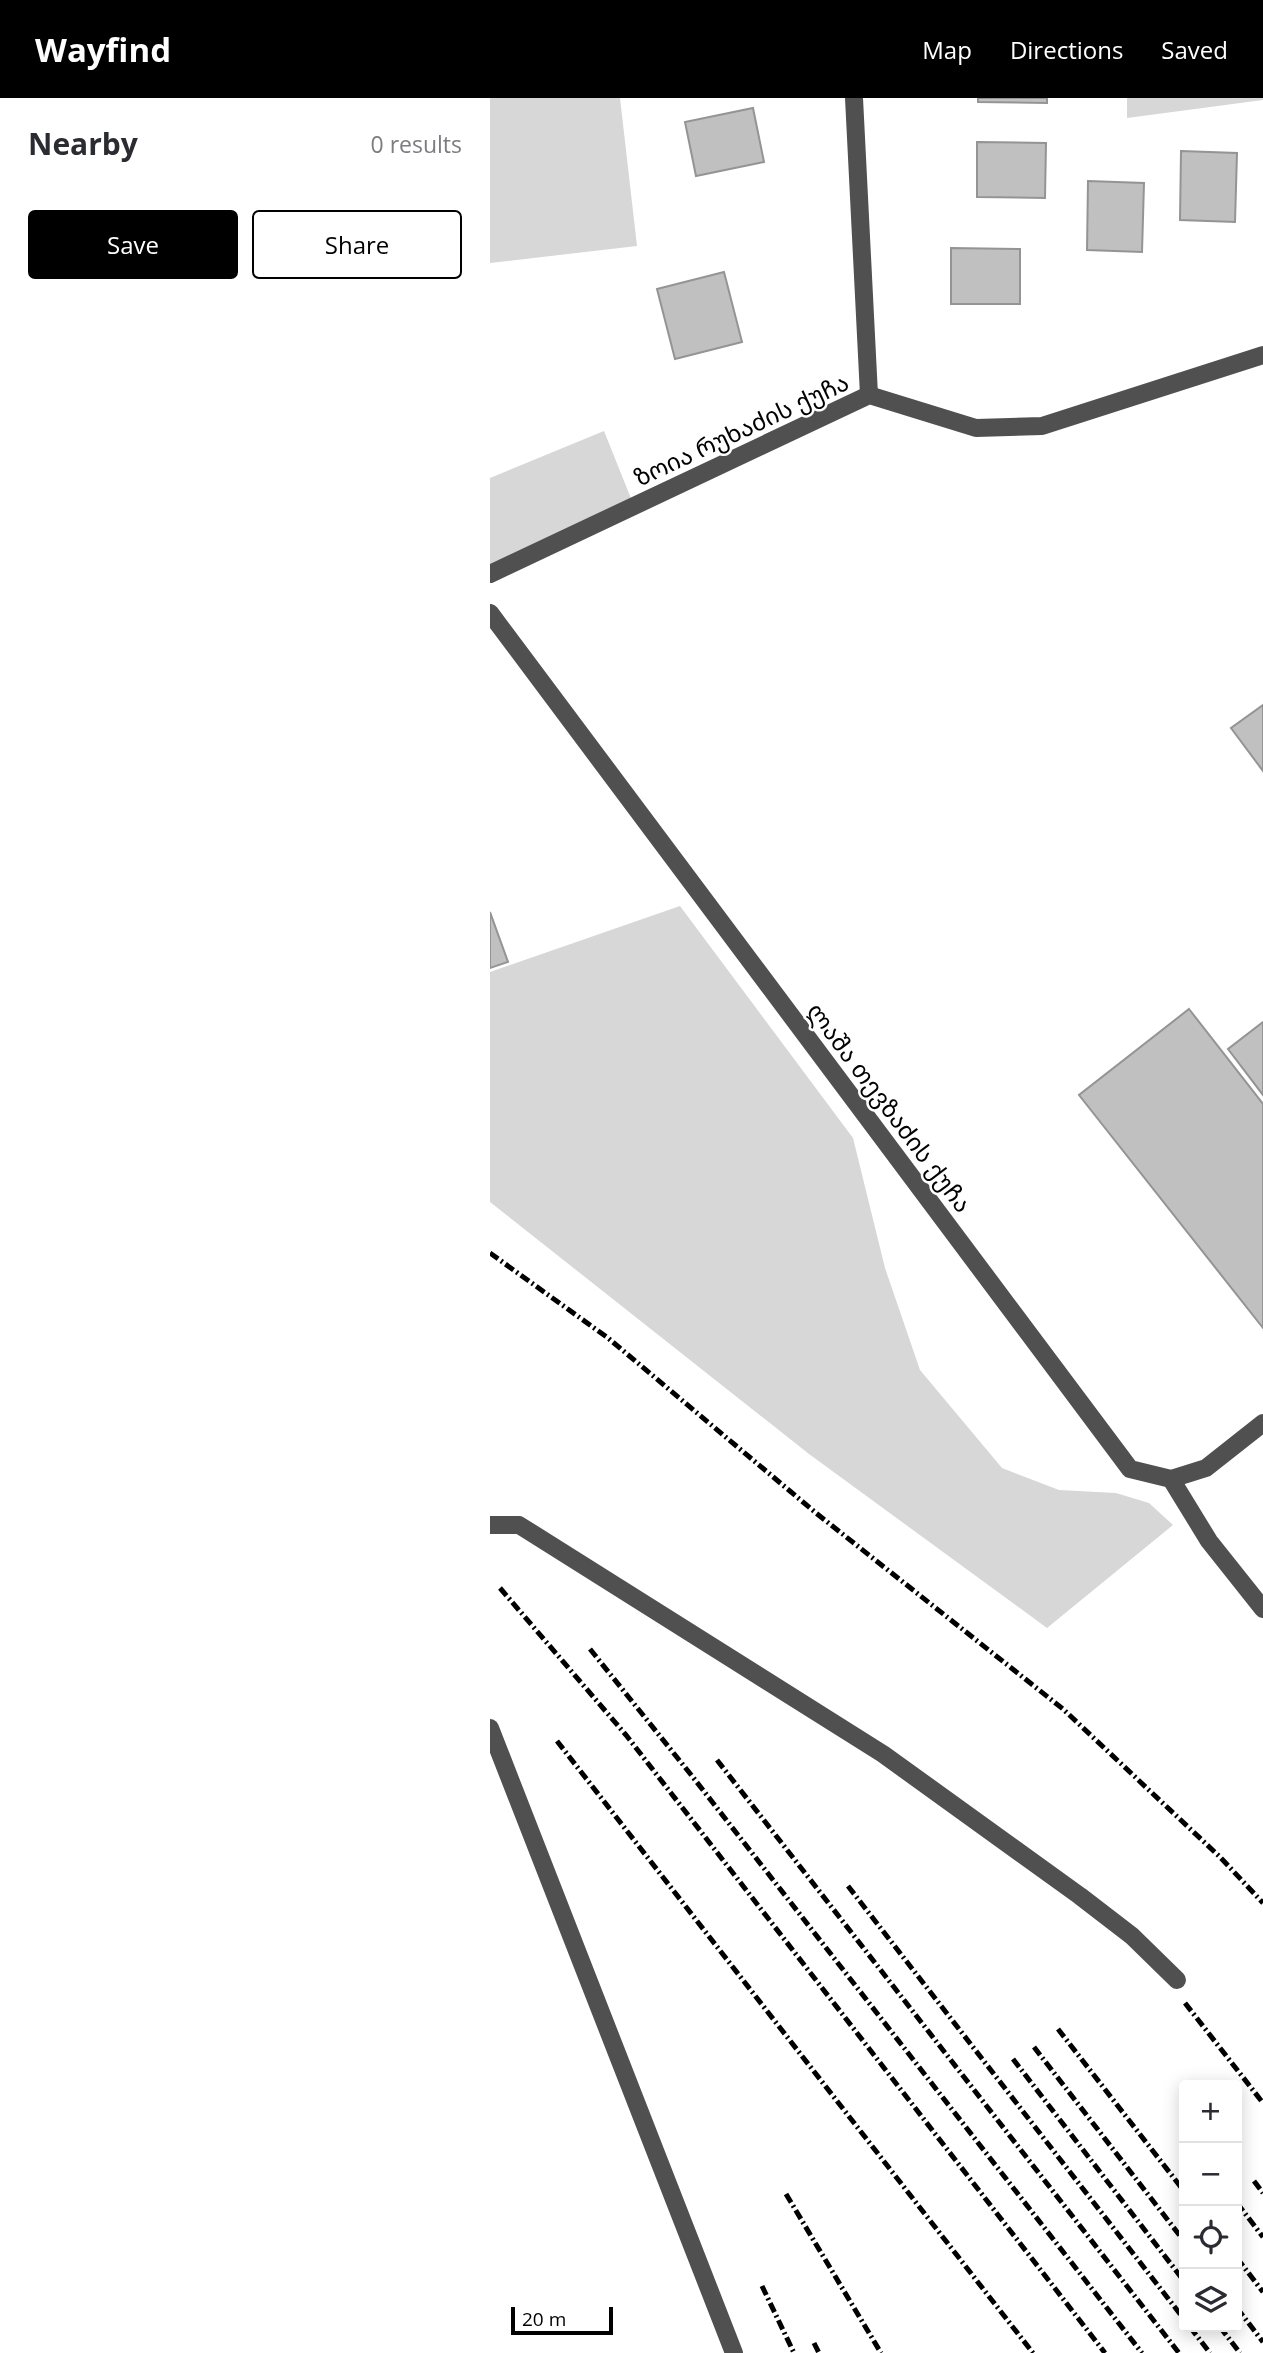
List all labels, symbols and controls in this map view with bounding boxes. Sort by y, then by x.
text: Wayfind [35,27,171,72]
text: Map [922,33,972,66]
text: Directions [1010,33,1123,66]
text: Saved [1161,33,1228,66]
text: Nearby [28,123,138,164]
text: 0 results [371,128,462,160]
button: Save [28,210,238,279]
button: Share [252,210,462,279]
street label: ზოია რუხაძის ქუჩა [628,365,854,493]
street label: ლაშა თევზაძის ქუჩა [800,995,980,1219]
map controls [1179,2080,1242,2332]
button: + [1179,2080,1242,2143]
button: − [1179,2143,1242,2206]
button: locate [1179,2206,1242,2269]
button: layers [1179,2269,1242,2332]
scale bar [511,2304,612,2336]
text: 20 m [522,2306,566,2332]

